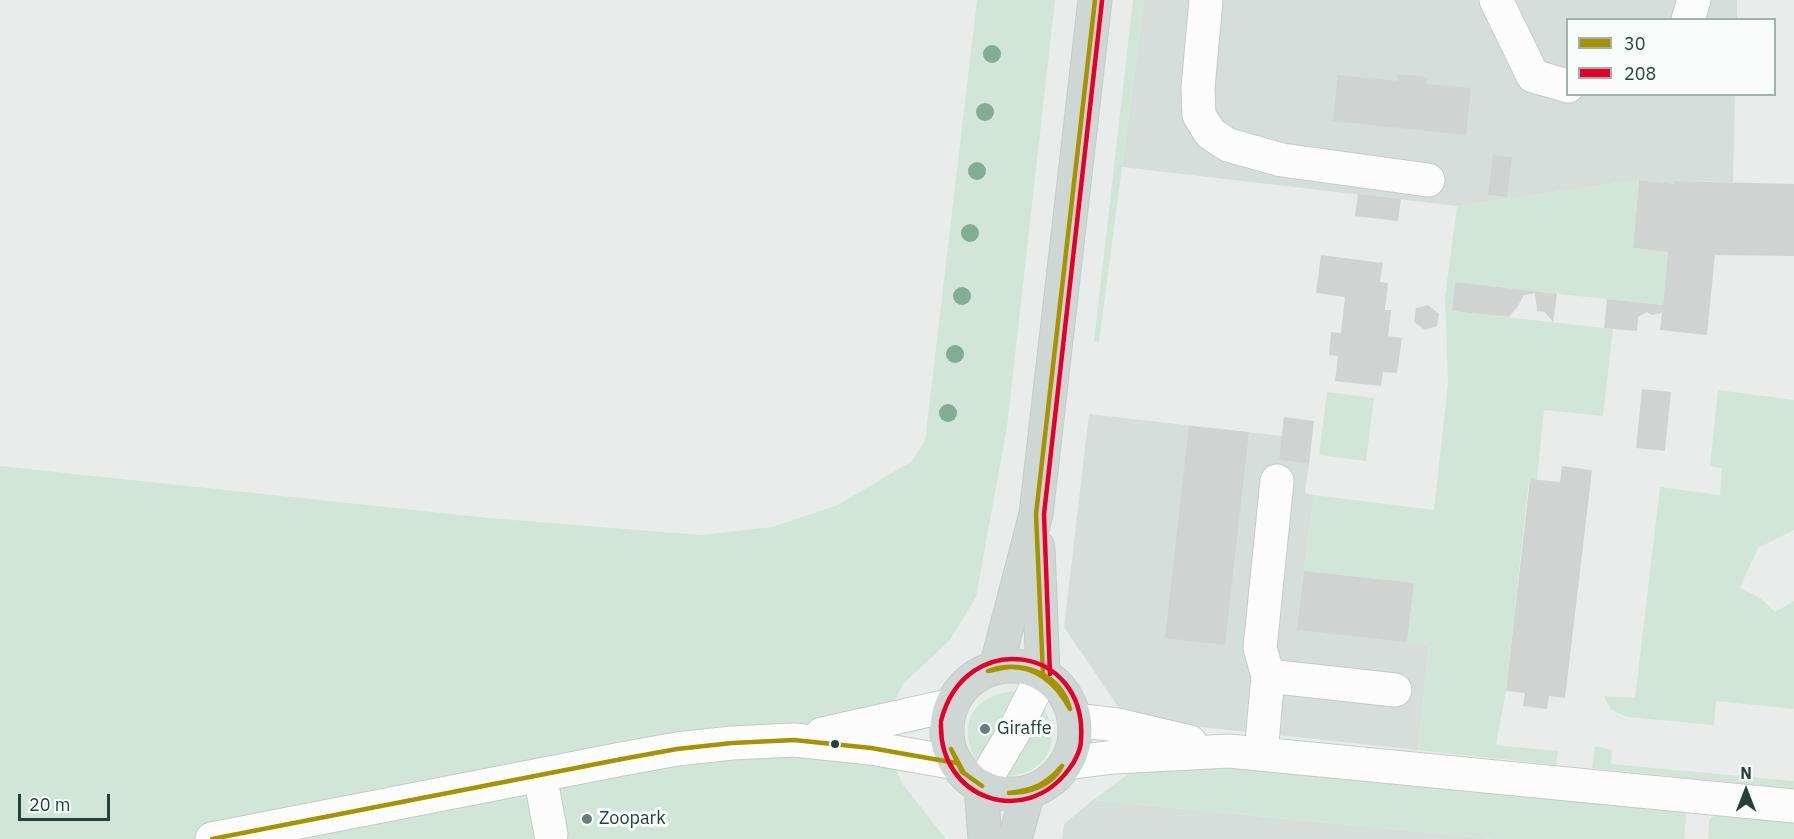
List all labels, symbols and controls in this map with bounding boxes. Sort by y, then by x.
legend [1566,18,1776,96]
text: 30 [1624,32,1646,55]
text: 208 [1624,62,1656,85]
place label: Giraffe [997,718,1052,740]
marker: Giraffe [978,722,992,736]
unlabelled marker [829,738,841,750]
north arrow [1716,761,1776,821]
text: N [1740,763,1752,783]
scale bar [21,782,112,820]
text: 20 m [29,793,71,816]
place label: Zoopark [599,808,666,830]
marker: Zoopark [580,812,594,826]

